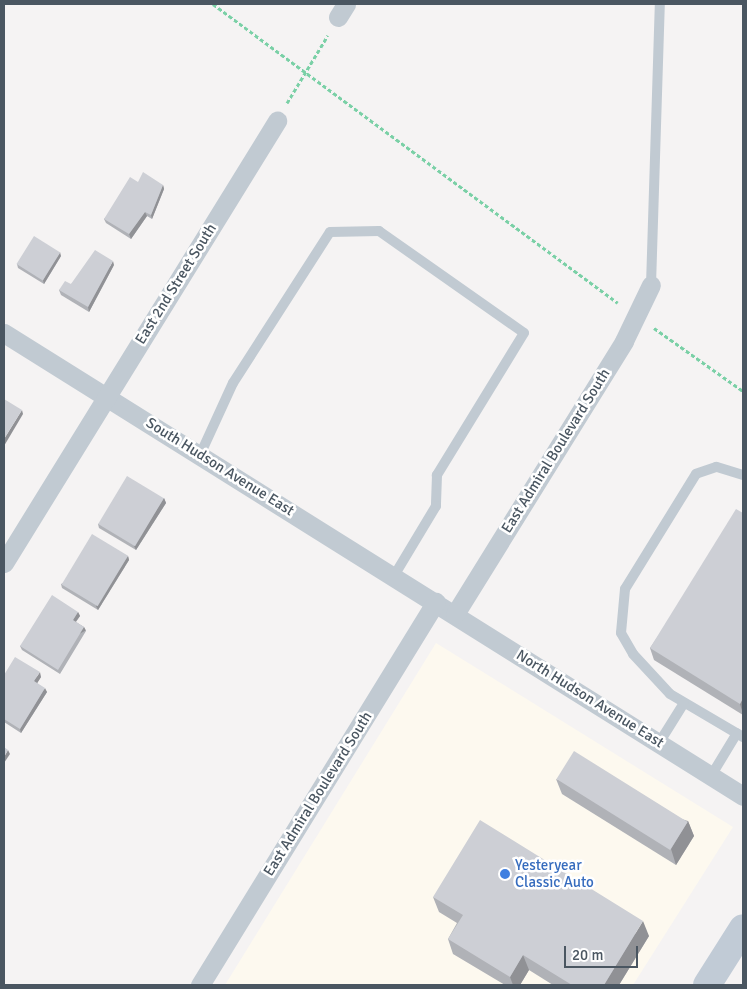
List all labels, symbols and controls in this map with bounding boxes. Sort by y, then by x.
street label: East 2nd Street South [132,220,220,348]
street label: East Admiral Boulevard South [498,366,614,536]
street label: South Hudson Avenue East [143,414,297,520]
street label: North Hudson Avenue East [513,646,667,752]
street label: East Admiral Boulevard South [260,709,376,879]
place label: Yesteryear Classic Auto [515,856,594,891]
marker: Yesteryear Classic Auto [499,868,511,880]
scale bar [567,936,641,968]
text: 20 m [572,946,603,964]

